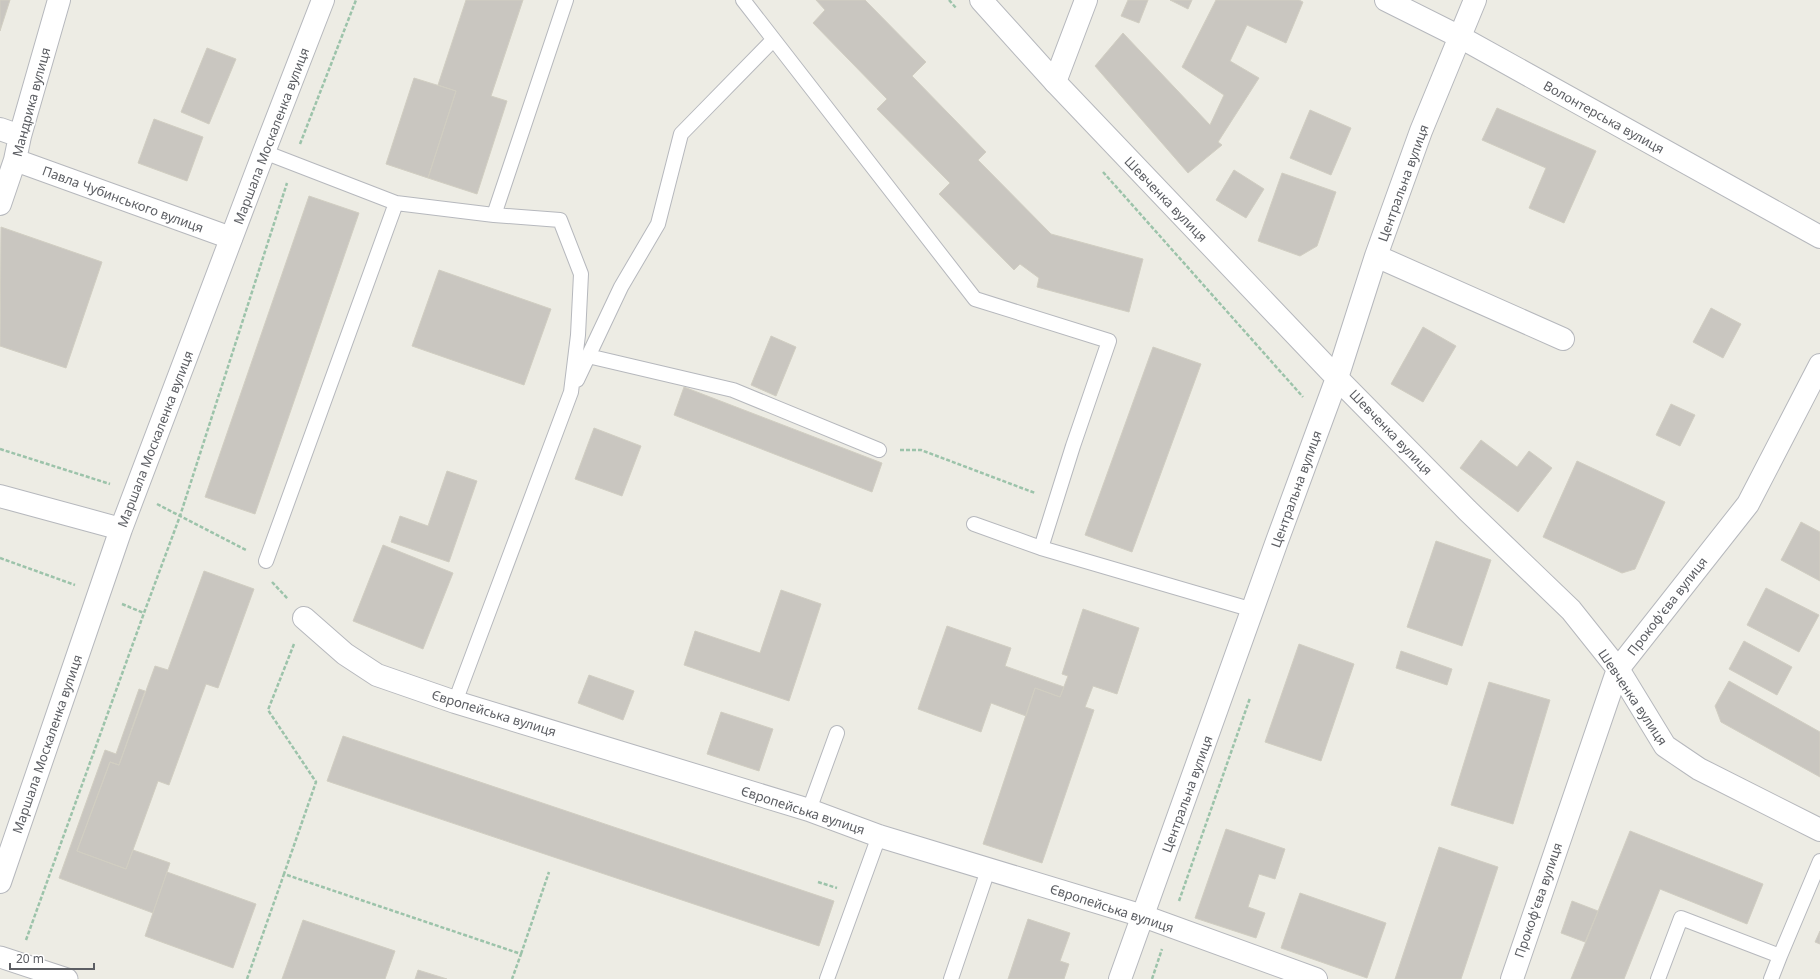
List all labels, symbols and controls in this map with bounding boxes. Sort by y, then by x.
street label: Мандрика вулиця [8,45,54,159]
street label: Маршала Москаленка вулиця [229,45,313,227]
street label: Волонтерська вулиця [1540,76,1668,158]
street label: Центральна вулиця [1373,122,1433,244]
street label: Шевченка вулиця [1121,152,1211,246]
street label: Павла Чубинського вулиця [40,161,206,237]
street label: Маршала Москаленка вулиця [113,348,197,530]
street label: Шевченка вулиця [1346,385,1436,479]
street label: Центральна вулиця [1266,428,1326,550]
street label: Прокоф'єва вулиця [1623,553,1711,659]
street label: Шевченка вулиця [1594,645,1672,749]
street label: Маршала Москаленка вулиця [8,652,86,836]
street label: Європейська вулиця [429,685,559,741]
street label: Центральна вулиця [1157,733,1217,855]
street label: Європейська вулиця [739,781,867,839]
street label: Прокоф'єва вулиця [1510,840,1566,960]
street label: Європейська вулиця [1048,879,1176,937]
scale bar [10,945,94,971]
text: 20 m [16,950,44,967]

